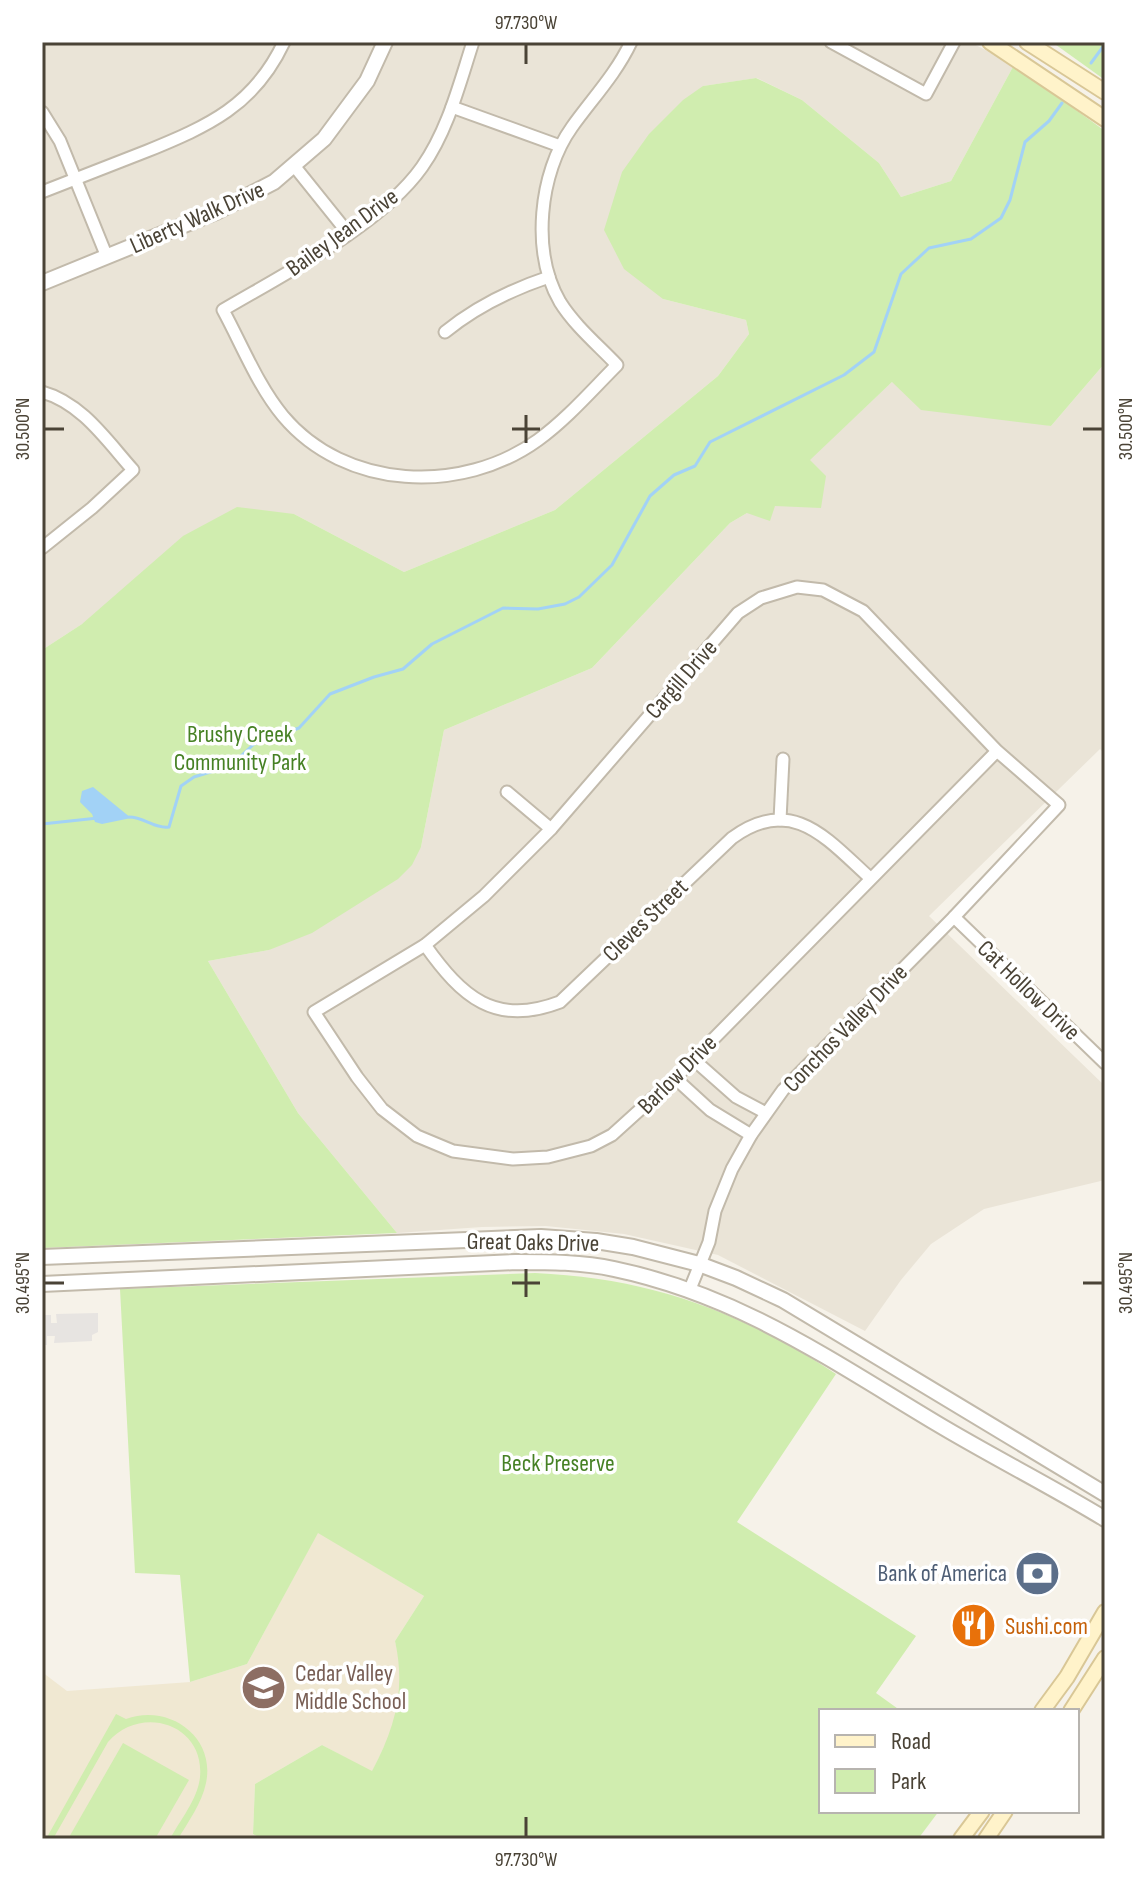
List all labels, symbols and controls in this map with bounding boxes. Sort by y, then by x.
text: 97.730°W [495,11,557,35]
street label: Liberty Walk Drive [125,175,269,260]
street label: Bailey Jean Drive [281,182,404,283]
text: 30.500°N [11,398,35,460]
text: 30.500°N [1114,398,1138,460]
street label: Cargill Drive [639,634,724,725]
park label: Brushy Creek Community Park [174,720,306,777]
street label: Cleves Street [597,873,694,968]
street label: Cat Hollow Drive [971,934,1086,1047]
street label: Conchos Valley Drive [777,958,914,1098]
street label: Barlow Drive [632,1029,723,1120]
street label: Great Oaks Drive [466,1227,600,1258]
text: 30.495°N [11,1252,35,1314]
text: 30.495°N [1114,1252,1138,1314]
park label: Beck Preserve [501,1449,615,1478]
bank icon: Bank of America [1014,1549,1062,1597]
place label: Bank of America [877,1559,1007,1588]
restaurant icon: Sushi.com [950,1602,998,1650]
place label: Sushi.com [1005,1612,1088,1641]
place label: Cedar Valley Middle School [295,1659,406,1716]
school or university icon: Cedar Valley Middle School [240,1663,288,1711]
legend [819,1709,1079,1813]
text: Road [891,1727,931,1756]
text: Park [891,1767,926,1796]
text: 97.730°W [495,1848,557,1872]

